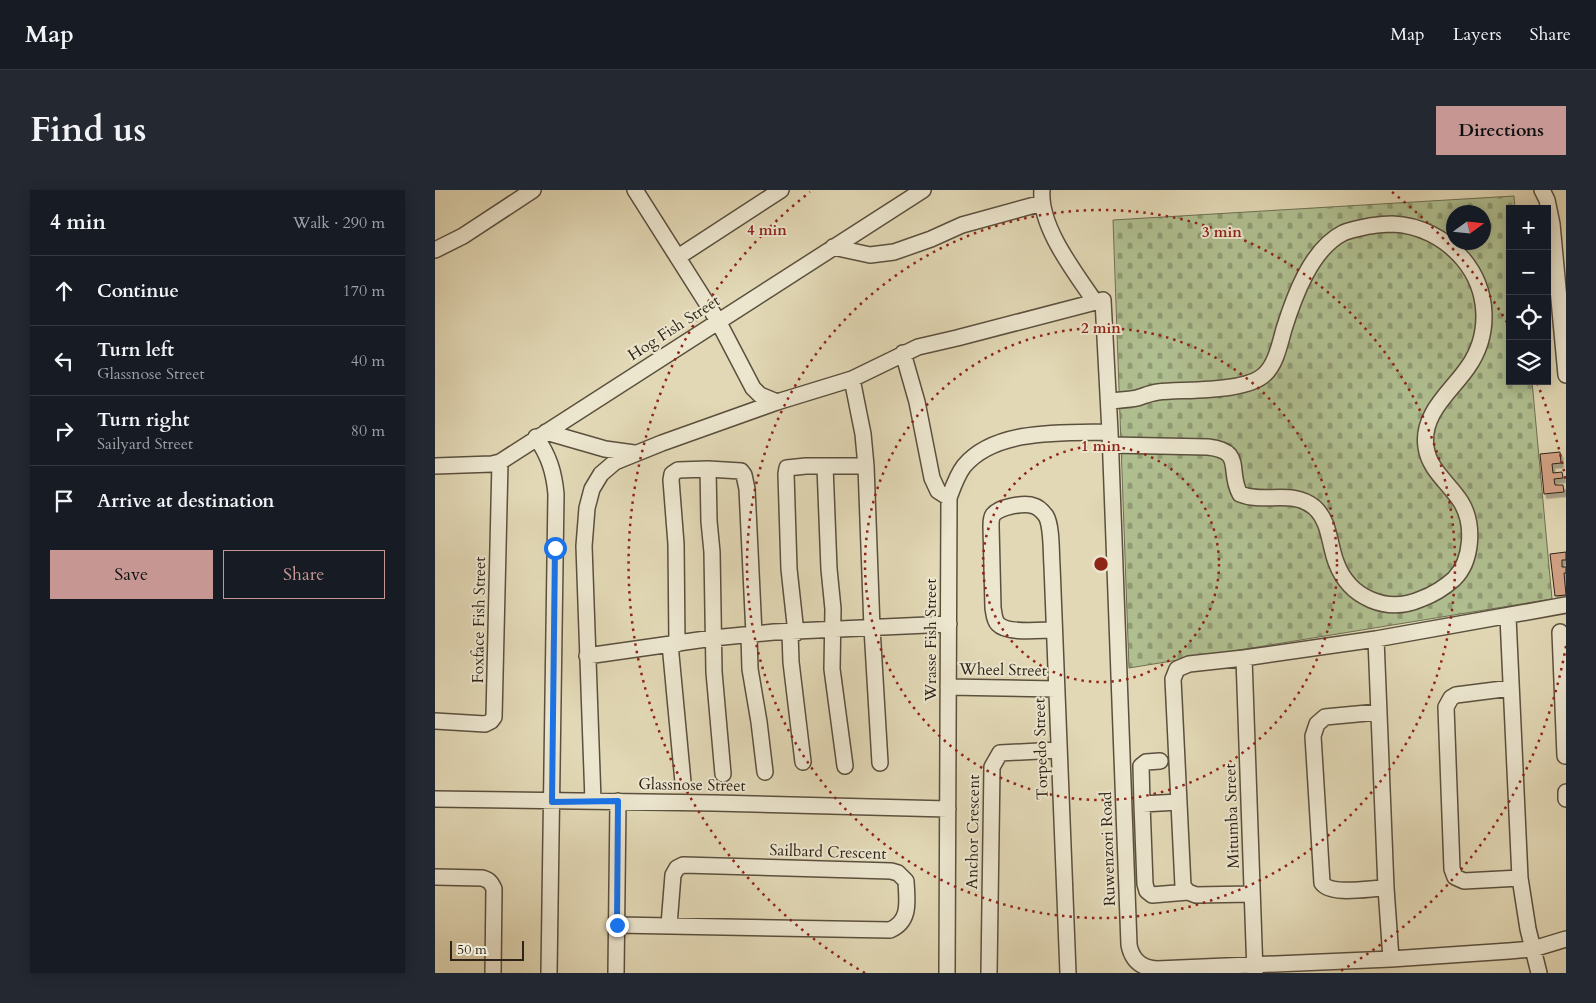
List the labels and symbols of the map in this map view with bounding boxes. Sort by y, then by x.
north arrow [1446,205,1491,250]
text: 4 min [747,220,787,240]
text: 3 min [1202,222,1242,242]
street label: Hog Fish Street [624,290,724,366]
text: 2 min [1081,318,1121,338]
text: 1 min [1081,436,1121,456]
route start [544,537,567,560]
centre of rings [1092,555,1110,573]
street label: Foxface Fish Street [467,556,491,684]
street label: Wrasse Fish Street [920,578,942,703]
street label: Wheel Street [958,658,1047,682]
street label: Torpedo Street [1028,698,1054,800]
street label: Mitumba Street [1219,763,1245,869]
street label: Glassnose Street [638,773,746,797]
street label: Anchor Crescent [961,774,985,890]
street label: Ruwenzori Road [1095,791,1121,907]
street label: Sailbard Crescent [769,839,887,865]
route end [606,914,629,937]
scale bar [450,938,524,961]

